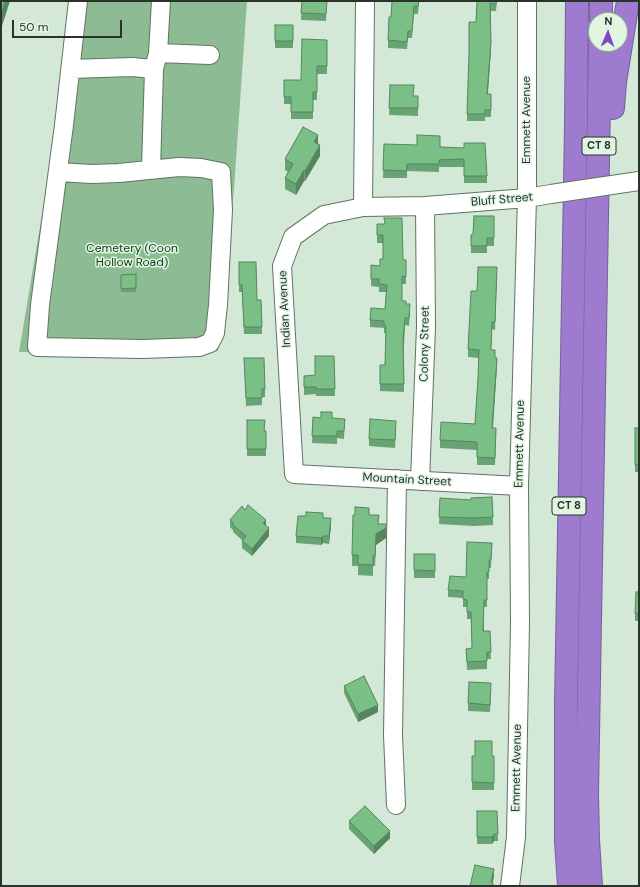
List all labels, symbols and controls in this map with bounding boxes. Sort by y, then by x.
scale bar [14,12,124,38]
north arrow [588,12,628,52]
text: N [604,14,613,28]
text: 50 m [19,19,48,35]
street label: Emmett Avenue [520,76,534,164]
road number: CT 8 [582,137,616,155]
street label: Bluff Street [470,190,534,210]
park label: Cemetery (Coon Hollow Road) [86,242,178,270]
street label: Indian Avenue [276,270,294,348]
street label: Colony Street [417,306,433,382]
street label: Emmett Avenue [512,400,528,488]
street label: Mountain Street [362,470,452,490]
road number: CT 8 [552,497,586,515]
street label: Emmett Avenue [509,724,525,812]

